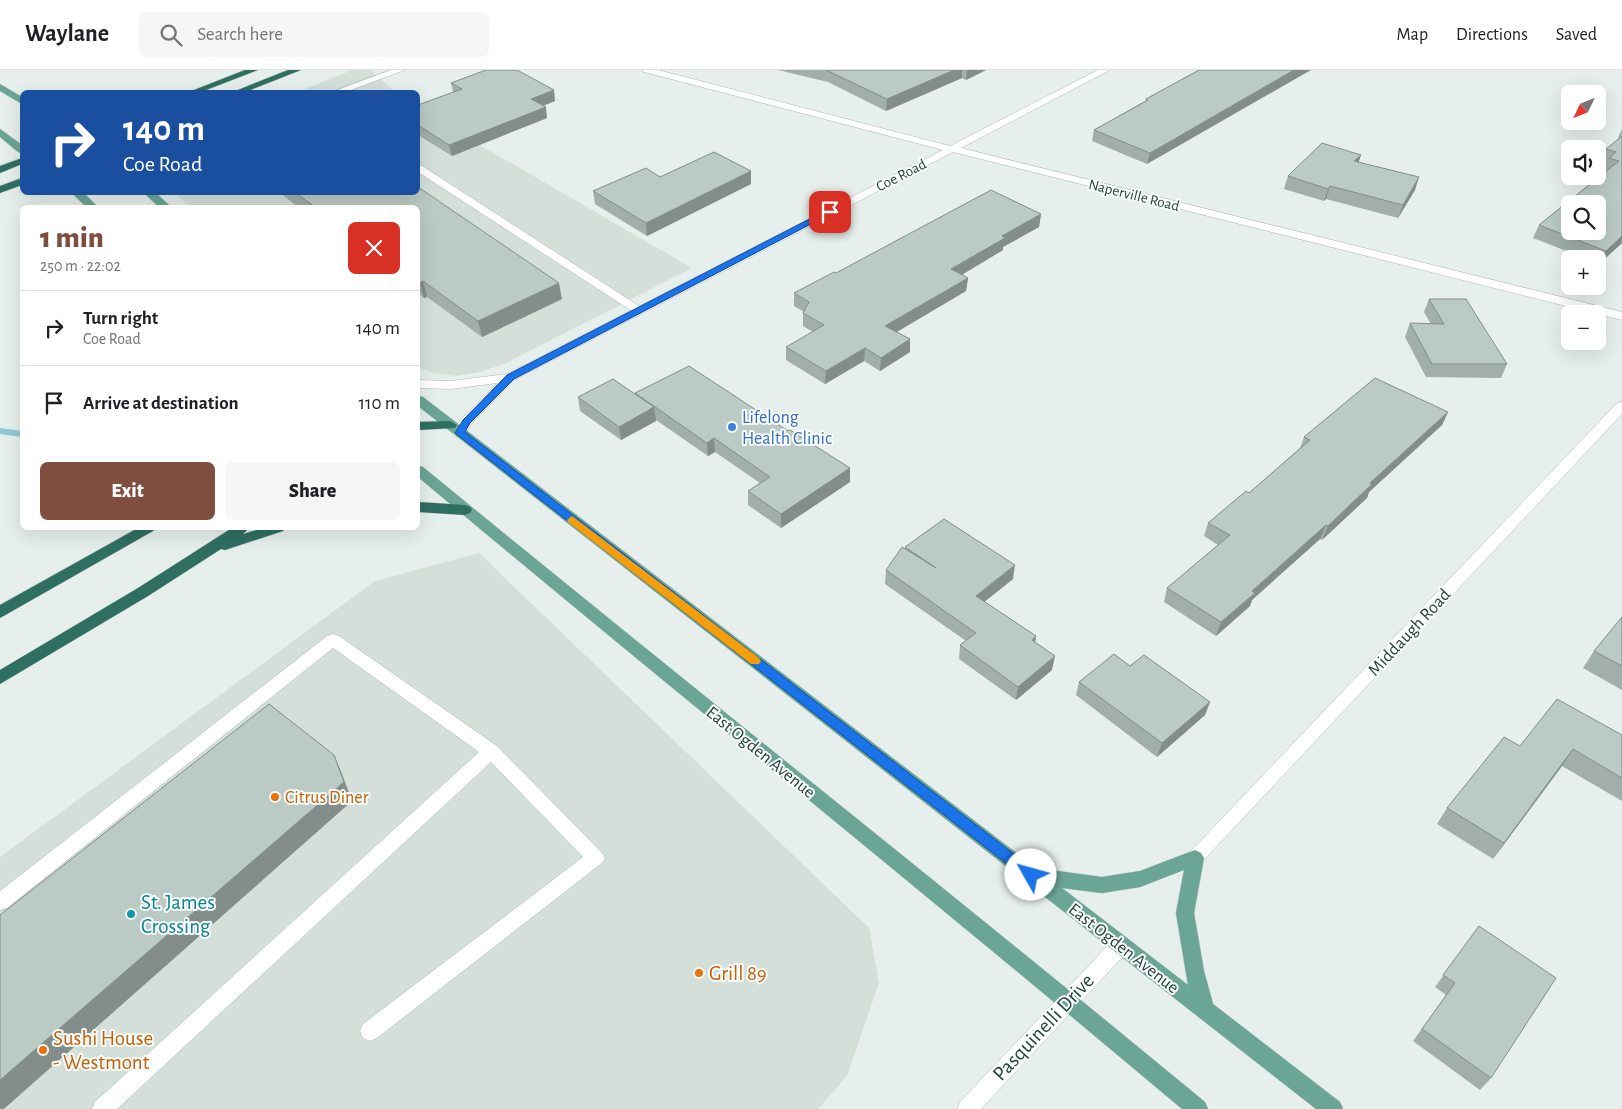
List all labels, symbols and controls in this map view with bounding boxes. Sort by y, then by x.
search box [139,12,489,57]
icon: search [157,21,185,49]
text: Waylane [25,22,109,46]
text: Search here [197,25,283,44]
text: Map [1397,26,1428,44]
text: Directions [1456,26,1528,44]
text: Saved [1556,26,1597,44]
north arrow [1561,85,1606,130]
map controls [1561,85,1606,350]
icon: right [40,110,105,175]
text: 140 m [123,112,205,147]
button: sound [1561,140,1606,185]
text: Coe Road [123,153,202,175]
street label: Coe Road [874,156,929,194]
street label: Naperville Road [1087,177,1181,214]
pin [809,191,851,233]
button: search [1561,195,1606,240]
icon: arrive [816,198,844,226]
button: close [348,222,400,274]
text: 1 min [40,223,104,253]
button: + [1561,250,1606,295]
text: 250 m · 22:02 [40,258,121,274]
button: − [1561,305,1606,350]
text: Turn right [83,309,158,328]
icon: right [40,314,68,342]
text: 140 m [356,319,400,338]
text: Coe Road [83,331,141,347]
icon: arrive [40,389,68,417]
text: Arrive at destination [83,394,239,413]
text: 110 m [359,394,400,413]
place label: Lifelong Health Clinic [742,409,832,448]
marker: Lifelong Health Clinic [726,421,738,433]
button: Exit [40,462,215,520]
button: Share [225,462,400,520]
street label: Middaugh Road [1365,586,1454,680]
street label: East Ogden Avenue [702,703,818,802]
place label: Citrus Diner [285,789,369,807]
marker: Citrus Diner [269,791,281,803]
position arrow [1004,848,1056,900]
place label: St. James Crossing [141,892,215,937]
street label: East Ogden Avenue [1065,900,1182,997]
marker: St. James Crossing [125,908,137,920]
place label: Grill 89 [709,963,767,984]
marker: Grill 89 [693,967,705,979]
street label: Pasquinelli Drive [989,970,1098,1085]
place label: Sushi House - Westmont [53,1028,153,1073]
marker: Sushi House - Westmont [37,1044,49,1056]

